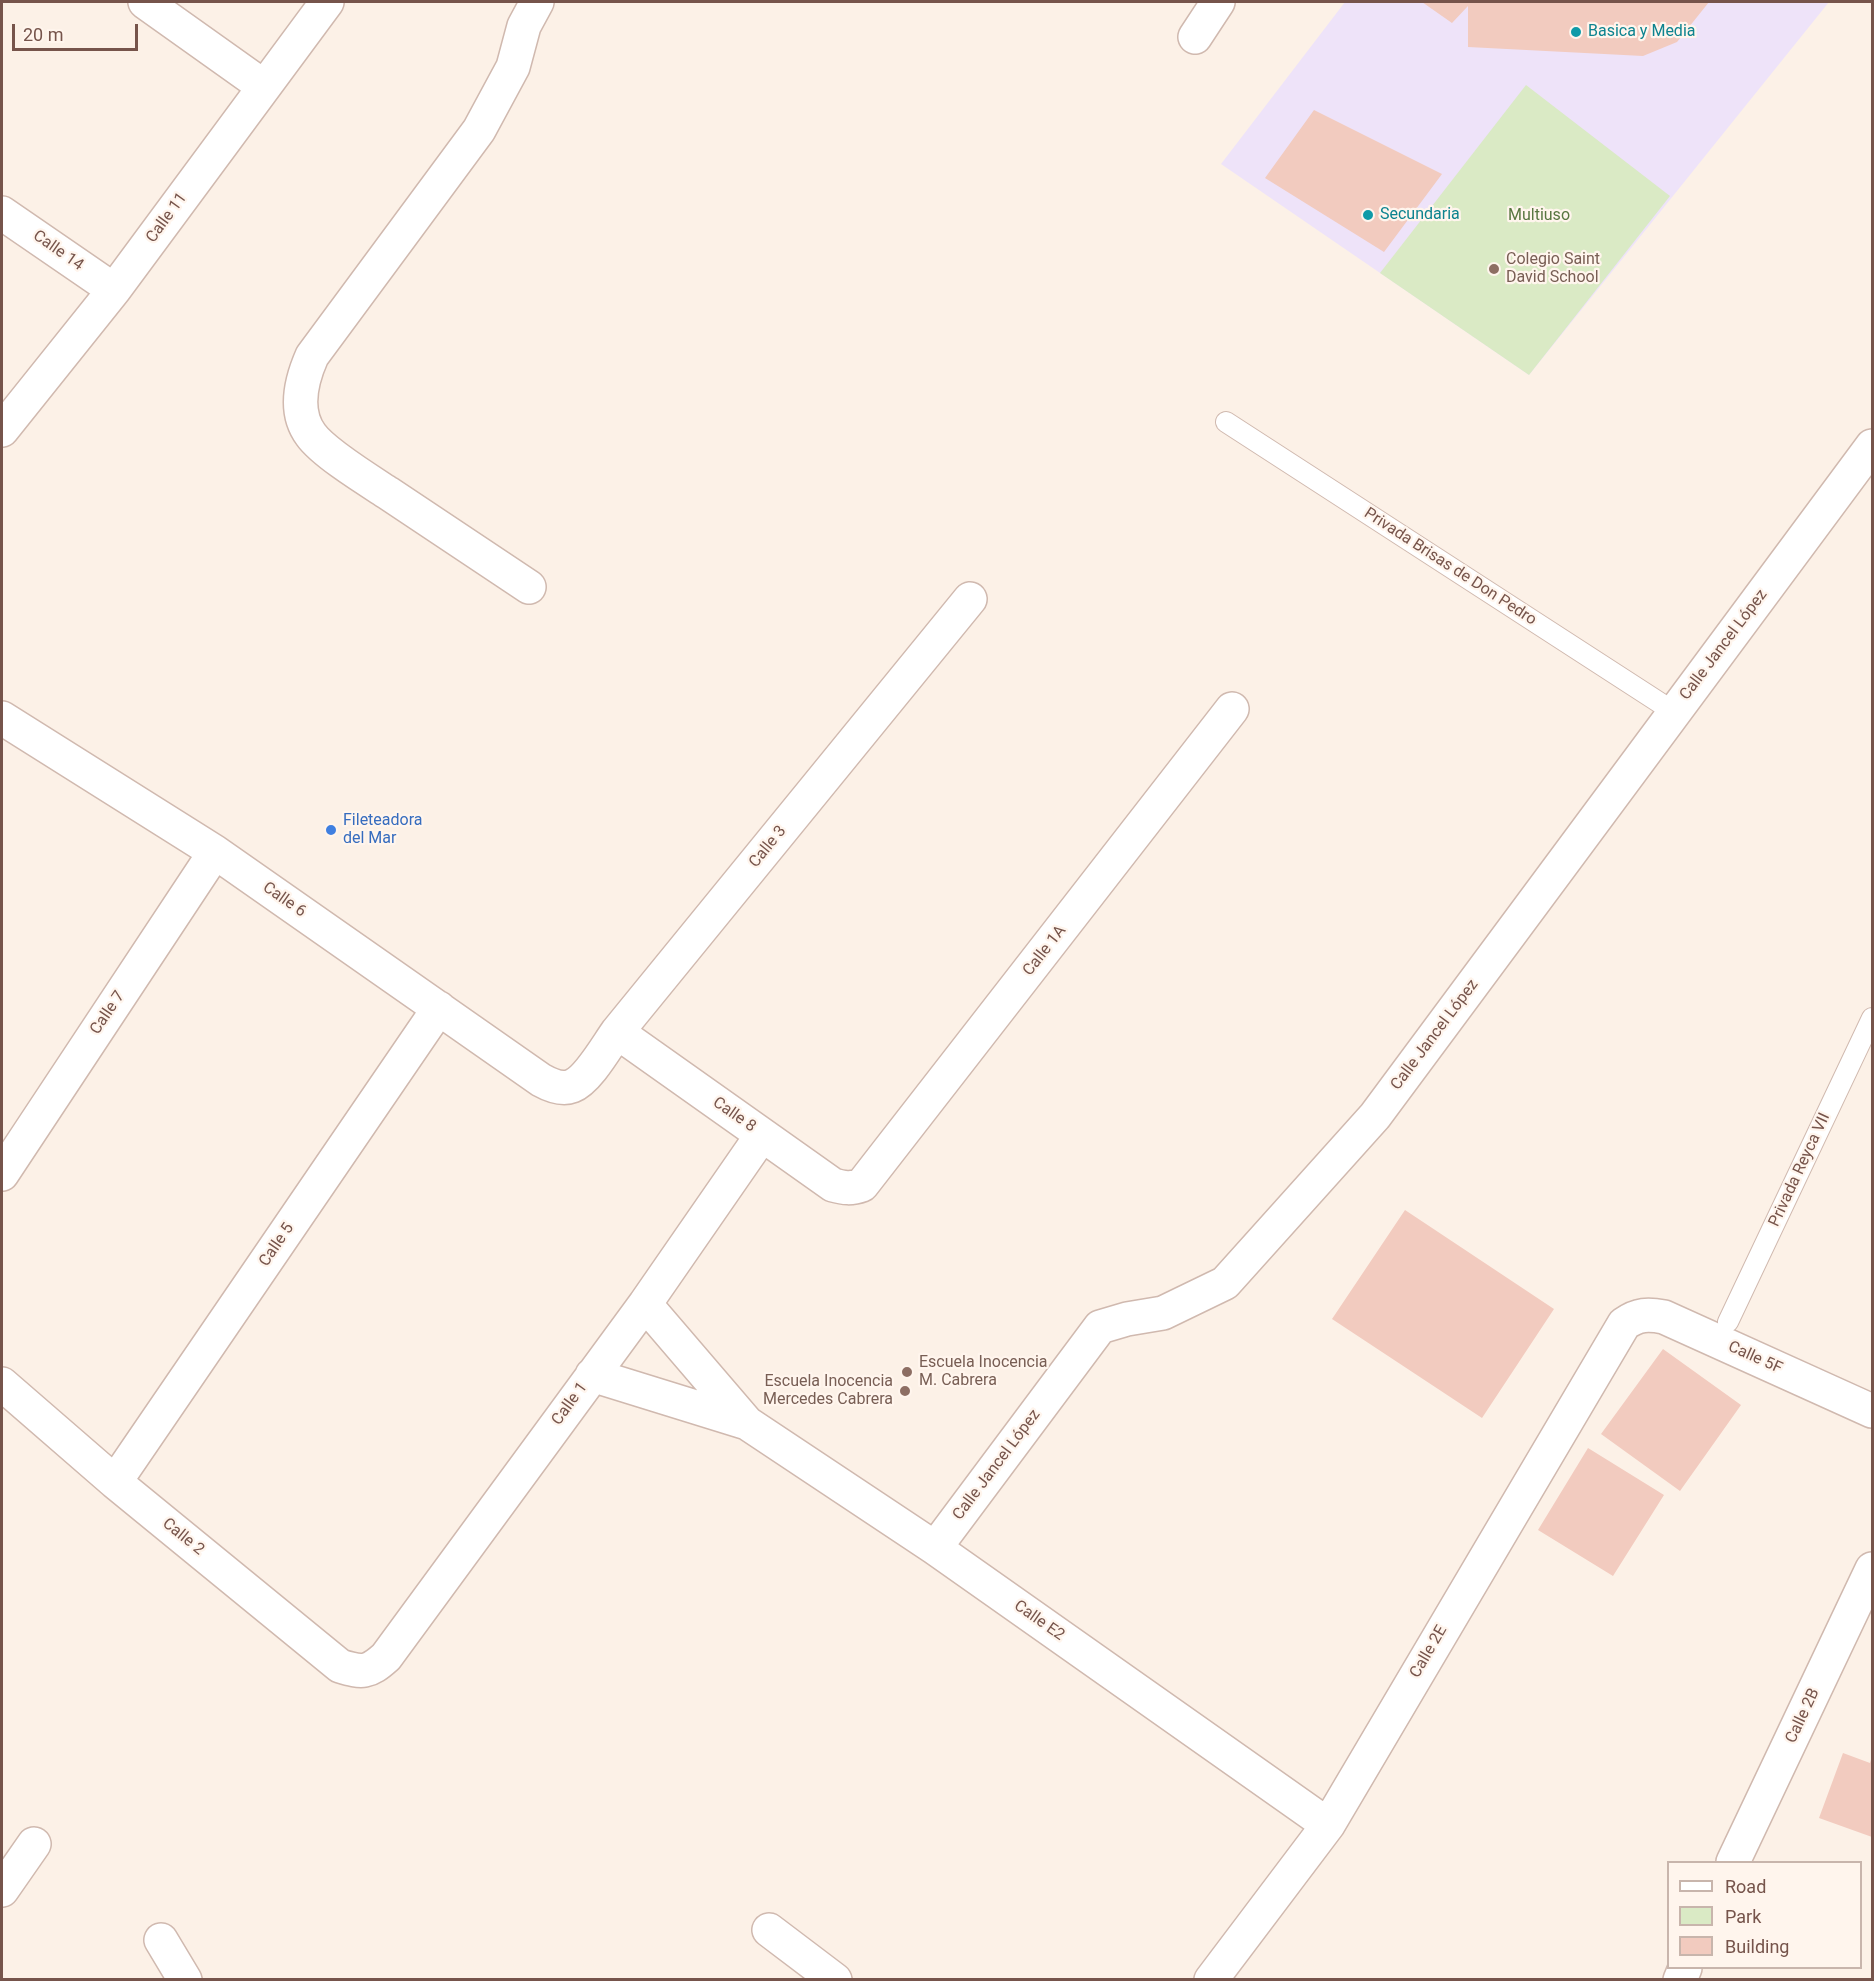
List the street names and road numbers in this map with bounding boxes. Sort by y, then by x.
street label: Calle 11 [142,189,192,247]
street label: Calle 14 [29,227,87,275]
street label: Privada Brisas de Don Pedro [1360,504,1540,630]
street label: Calle Jancel López [1676,586,1772,704]
street label: Calle 3 [745,822,791,872]
street label: Calle 6 [259,878,309,922]
street label: Calle 1A [1019,922,1071,980]
street label: Calle Jancel López [1387,976,1483,1094]
street label: Calle 7 [87,988,129,1038]
street label: Calle 8 [709,1093,759,1137]
street label: Privada Reyca VII [1765,1110,1835,1230]
street label: Calle 5 [256,1220,298,1270]
street label: Calle 5F [1725,1338,1785,1378]
street label: Calle 1 [548,1379,592,1429]
street label: Calle Jancel López [949,1406,1045,1524]
street label: Calle 2 [158,1514,208,1560]
street label: Calle E2 [1010,1597,1068,1645]
street label: Calle 2E [1406,1622,1452,1682]
street label: Calle 2B [1782,1686,1824,1746]

